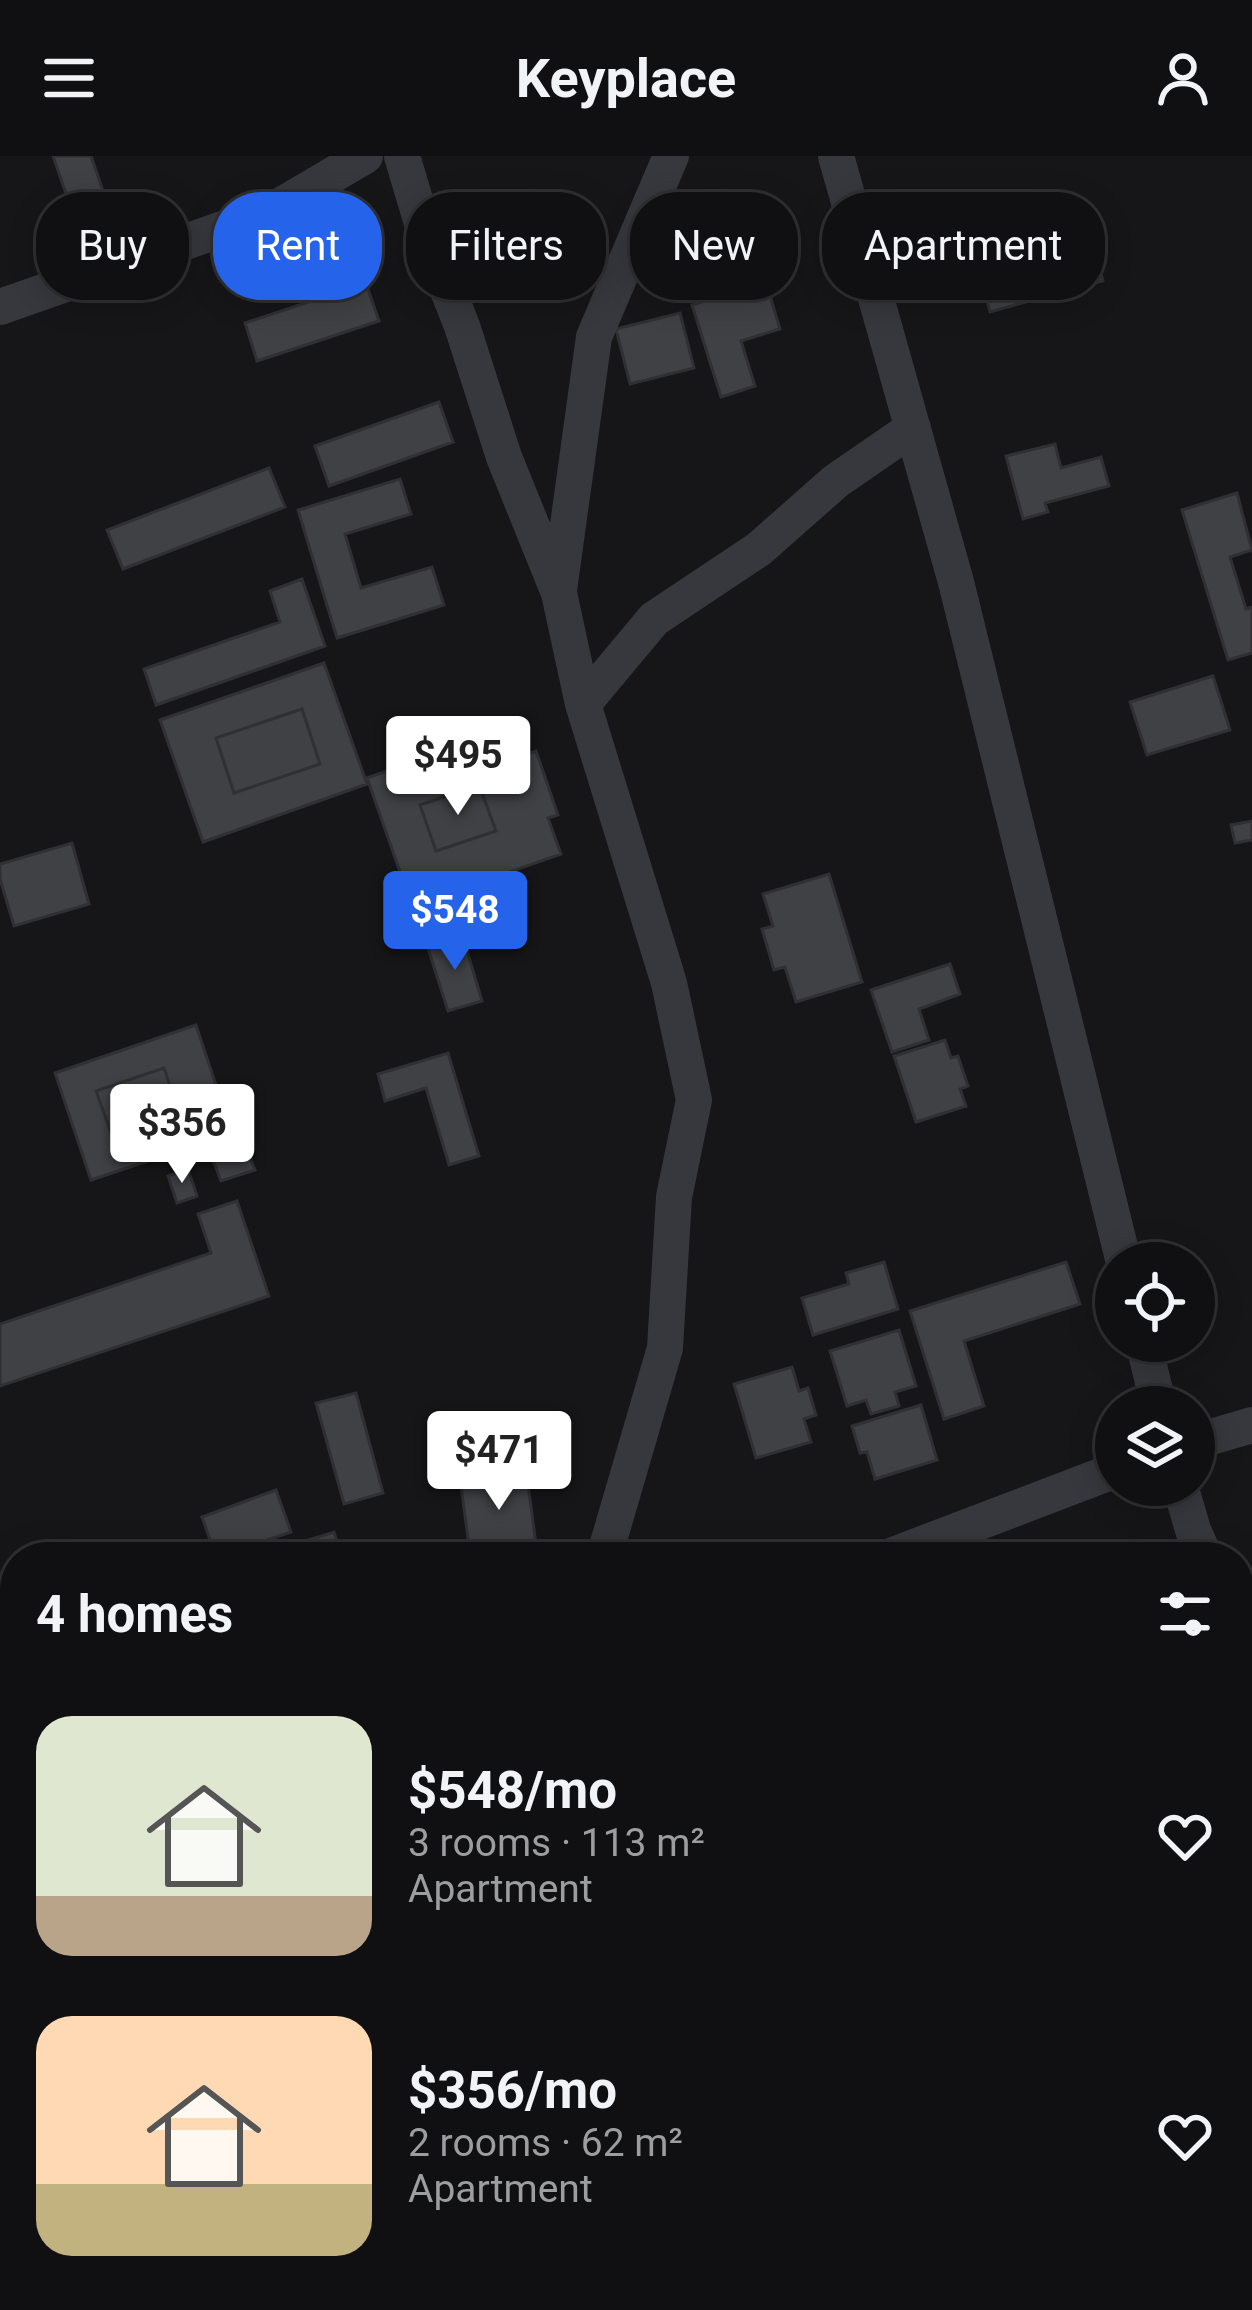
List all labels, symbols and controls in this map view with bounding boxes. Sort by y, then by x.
icon: menu [36,45,102,111]
icon: person [1150,45,1216,111]
text: Keyplace [516,47,736,110]
chip: Buy [36,192,189,300]
chip: Rent [213,192,382,300]
chip: Filters [406,192,606,300]
chip: New [630,192,798,300]
chip: Apartment [822,192,1105,300]
pin: $495 [387,716,529,818]
text: $495 [413,732,503,778]
pin: $548 [384,871,526,973]
text: $548 [410,887,500,933]
pin: $356 [111,1084,253,1186]
text: $356 [137,1100,227,1146]
map controls [1095,1242,1215,1506]
button: locate [1095,1242,1215,1362]
button: layers [1095,1386,1215,1506]
pin: $471 [428,1411,570,1513]
text: $471 [454,1427,544,1473]
icon: filters [1152,1581,1218,1647]
text: 4 homes [36,1585,233,1644]
text: $548/mo [408,1761,617,1820]
icon: home [132,1764,276,1908]
icon: heart [1152,1803,1218,1869]
text: 3 rooms · 113 m² [408,1820,705,1866]
text: Apartment [408,1866,593,1912]
text: $356/mo [408,2061,617,2120]
icon: home [132,2064,276,2208]
icon: heart [1152,2103,1218,2169]
text: 2 rooms · 62 m² [408,2120,683,2166]
text: Apartment [408,2166,593,2212]

